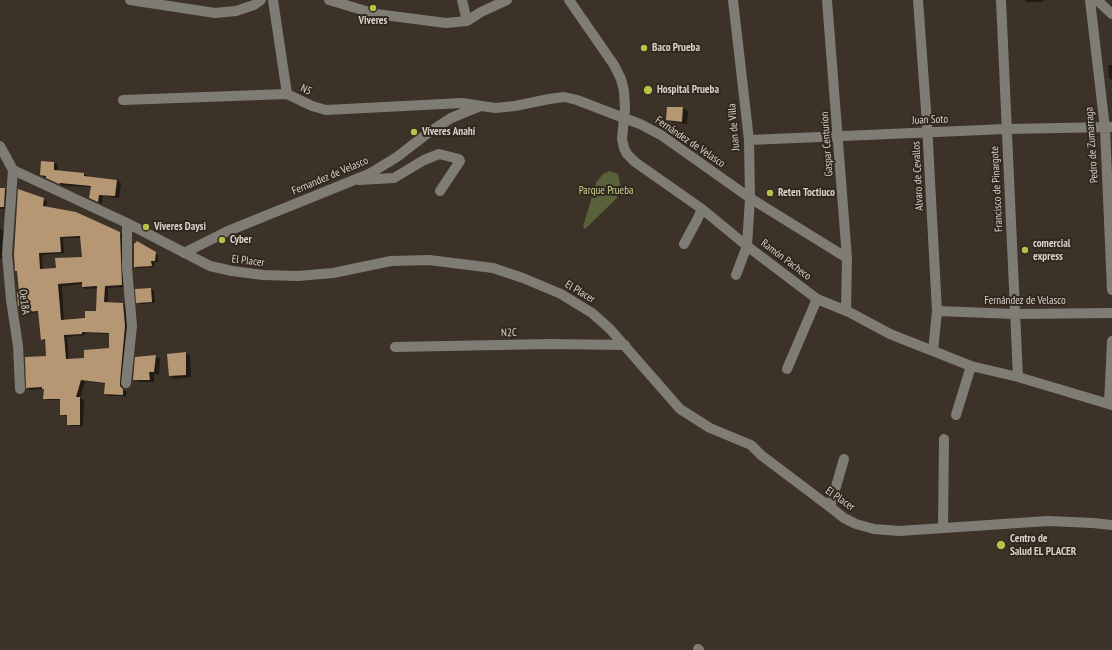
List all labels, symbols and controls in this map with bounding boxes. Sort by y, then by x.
marker: Viveres [368,3,378,13]
place label: Viveres [359,14,387,28]
place label: Baco Prueba [652,41,700,55]
marker: Baco Prueba [639,43,649,53]
street label: N5 [298,82,314,98]
place label: Hospital Prueba [657,83,719,97]
marker: Hospital Prueba [642,84,654,96]
street label: Juan de Villa [725,103,743,151]
street label: Pedro de Zumarraga [1083,107,1101,183]
street label: Gaspar Centurion [818,111,836,177]
street label: Juan Soto [912,113,948,127]
street label: Fernández de Velasco [652,114,728,170]
place label: Víveres Anahí [422,125,475,139]
marker: Víveres Anahí [409,127,419,137]
street label: Alvaro de Cevallos [910,141,926,211]
street label: Francisco de Pinargote [988,146,1006,232]
street label: Fernandez de Velasco [290,154,370,198]
park label: Parque Prueba [579,184,633,198]
place label: Reten Toctiuco [778,186,835,200]
marker: Reten Toctiuco [765,188,775,198]
place label: Víveres Daysi [154,220,206,234]
marker: Víveres Daysi [141,222,151,232]
place label: Cyber [230,233,252,247]
marker: Cyber [217,235,227,245]
street label: Ramón Pacheco [758,237,814,283]
place label: comercial express [1033,237,1070,263]
marker: comercial express [1020,245,1030,255]
street label: El Placer [231,252,265,270]
street label: El Placer [563,278,597,306]
street label: Oe18A [16,288,32,316]
street label: Fernández de Velasco [984,294,1066,308]
street label: N2C [501,326,517,340]
street label: El Placer [823,484,857,514]
place label: Centro de Salud EL PLACER [1010,532,1076,558]
marker: Centro de Salud EL PLACER [995,539,1007,551]

